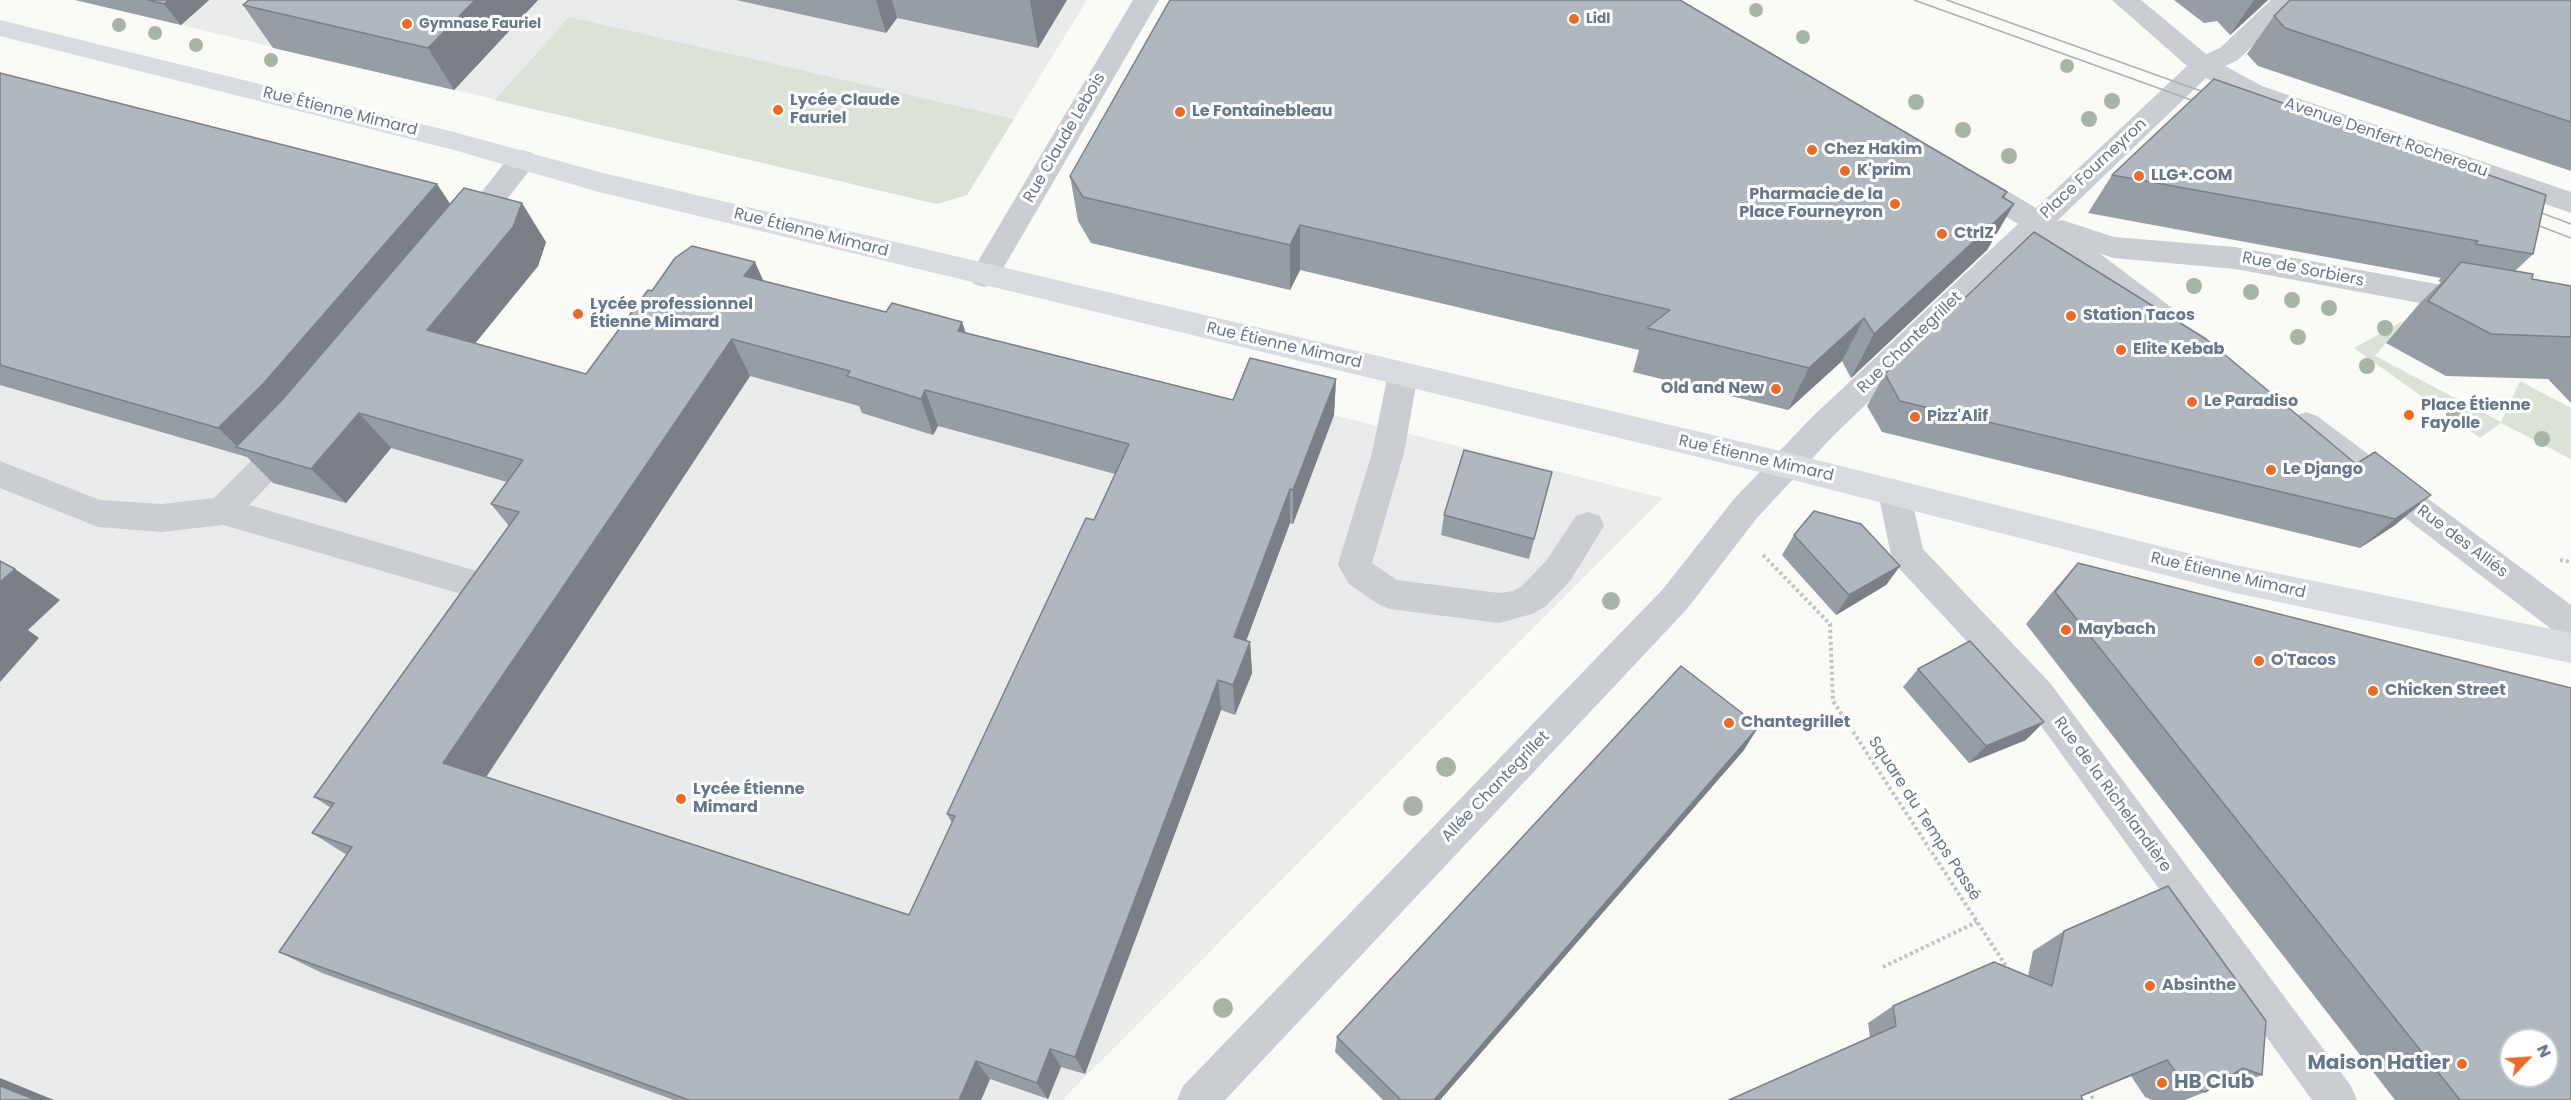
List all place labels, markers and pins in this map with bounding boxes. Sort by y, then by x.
place label: Lidl [1586,11,1610,27]
marker: Lidl [1567,12,1581,26]
place label: Gymnase Fauriel [419,16,541,32]
marker: Gymnase Fauriel [400,17,414,31]
place label: Lycée Claude Fauriel [790,91,900,129]
place label: Le Fontainebleau [1192,102,1332,122]
marker: Lycée Claude Fauriel [771,103,785,117]
marker: Le Fontainebleau [1173,105,1187,119]
place label: Chez Hakim [1824,140,1922,160]
marker: Chez Hakim [1805,143,1819,157]
place label: K'prim [1857,161,1911,181]
marker: K'prim [1838,164,1852,178]
place label: LLG+.COM [2151,166,2232,186]
marker: LLG+.COM [2132,169,2146,183]
place label: Pharmacie de la Place Fourneyron [1739,185,1883,223]
marker: Pharmacie de la Place Fourneyron [1888,197,1902,211]
place label: CtrlZ [1954,224,1994,244]
marker: CtrlZ [1935,227,1949,241]
place label: Lycée professionnel Étienne Mimard [590,295,753,333]
place label: Station Tacos [2083,306,2195,326]
marker: Lycée professionnel Étienne Mimard [571,307,585,321]
marker: Station Tacos [2064,309,2078,323]
place label: Elite Kebab [2133,340,2224,360]
marker: Elite Kebab [2114,343,2128,357]
place label: Old and New [1661,379,1764,399]
marker: Old and New [1769,382,1783,396]
place label: Le Paradiso [2204,392,2298,412]
marker: Le Paradiso [2185,395,2199,409]
place label: Place Étienne Fayolle [2421,396,2531,434]
place label: Pizz'Alif [1927,407,1988,427]
marker: Place Étienne Fayolle [2402,408,2416,422]
marker: Pizz'Alif [1908,410,1922,424]
place label: Le Django [2283,460,2363,480]
marker: Le Django [2264,463,2278,477]
place label: Maybach [2078,620,2156,640]
marker: Maybach [2059,623,2073,637]
place label: O'Tacos [2271,651,2336,671]
marker: O'Tacos [2252,654,2266,668]
place label: Chicken Street [2385,681,2506,701]
marker: Chicken Street [2366,684,2380,698]
place label: Chantegrillet [1741,713,1850,733]
marker: Chantegrillet [1722,716,1736,730]
place label: Lycée Étienne Mimard [693,780,805,818]
marker: Lycée Étienne Mimard [674,792,688,806]
place label: Absinthe [2162,976,2236,996]
marker: Absinthe [2143,979,2157,993]
place label: Maison Hatier [2307,1052,2450,1076]
marker: Maison Hatier [2455,1057,2469,1071]
place label: HB Club [2174,1071,2254,1095]
marker: HB Club [2155,1076,2169,1090]

